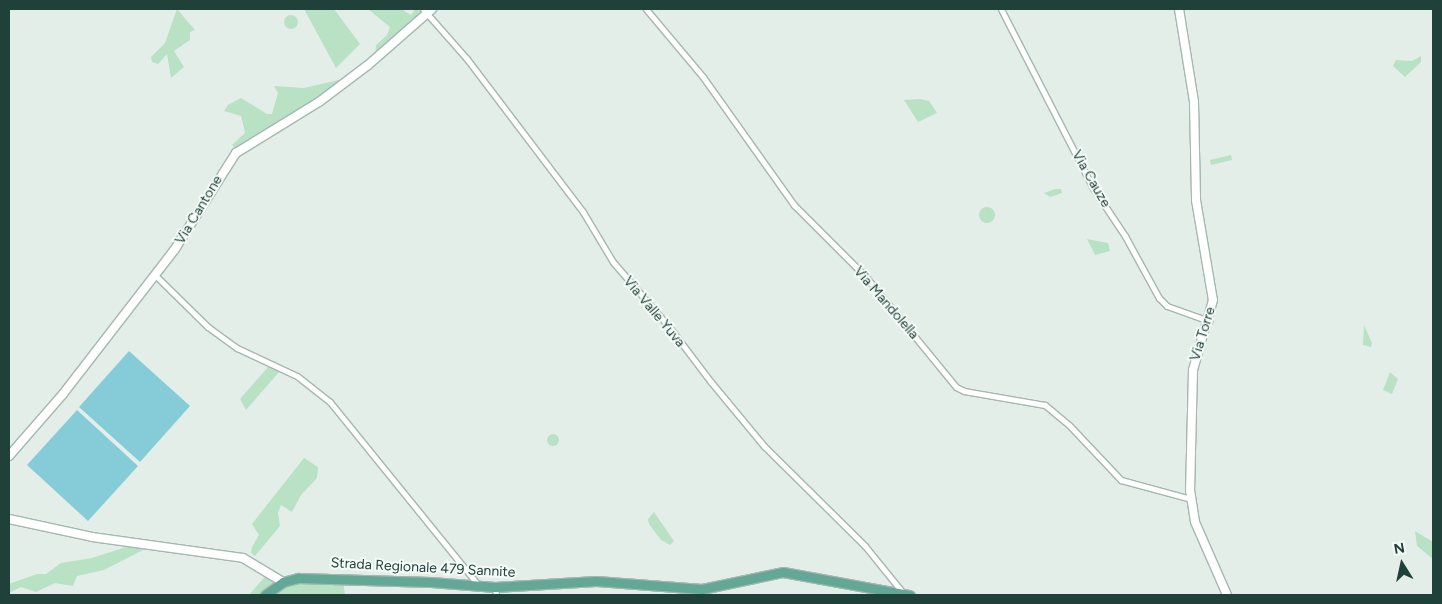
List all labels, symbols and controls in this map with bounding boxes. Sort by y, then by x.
street label: Via Cauze [1068,147,1114,211]
street label: Via Cantone [172,172,226,248]
street label: Via Mandolella [850,263,922,343]
street label: Via Valle Yuva [620,273,688,351]
street label: Via Torre [1187,305,1219,363]
north arrow [1377,539,1427,589]
text: N [1392,539,1406,558]
street label: Strada Regionale 479 Sannite [330,555,516,581]

